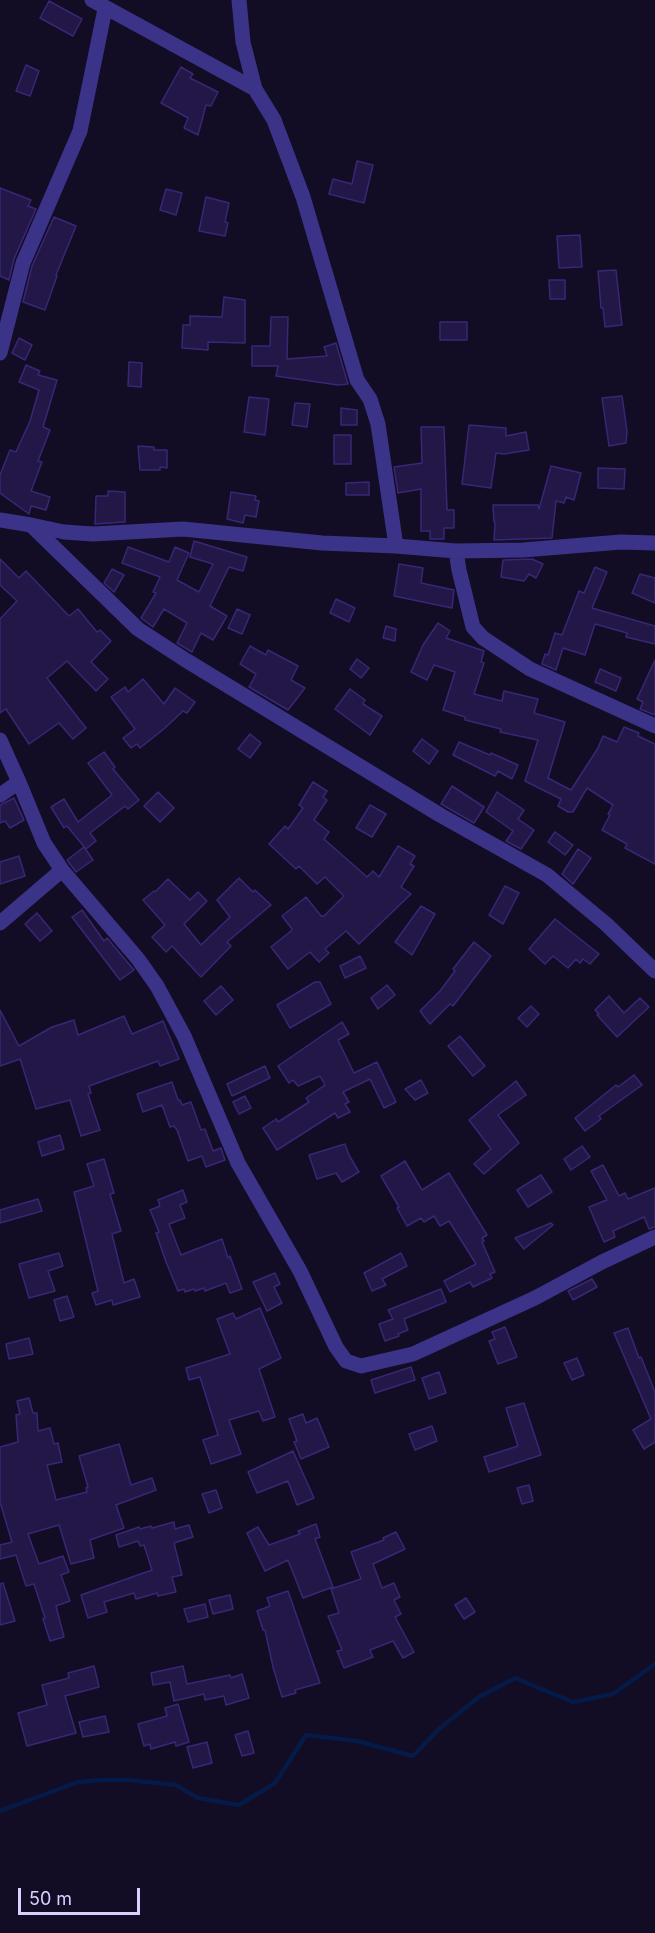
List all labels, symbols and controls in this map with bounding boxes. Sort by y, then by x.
scale bar [21,1876,142,1914]
text: 50 m [29,1888,72,1909]

